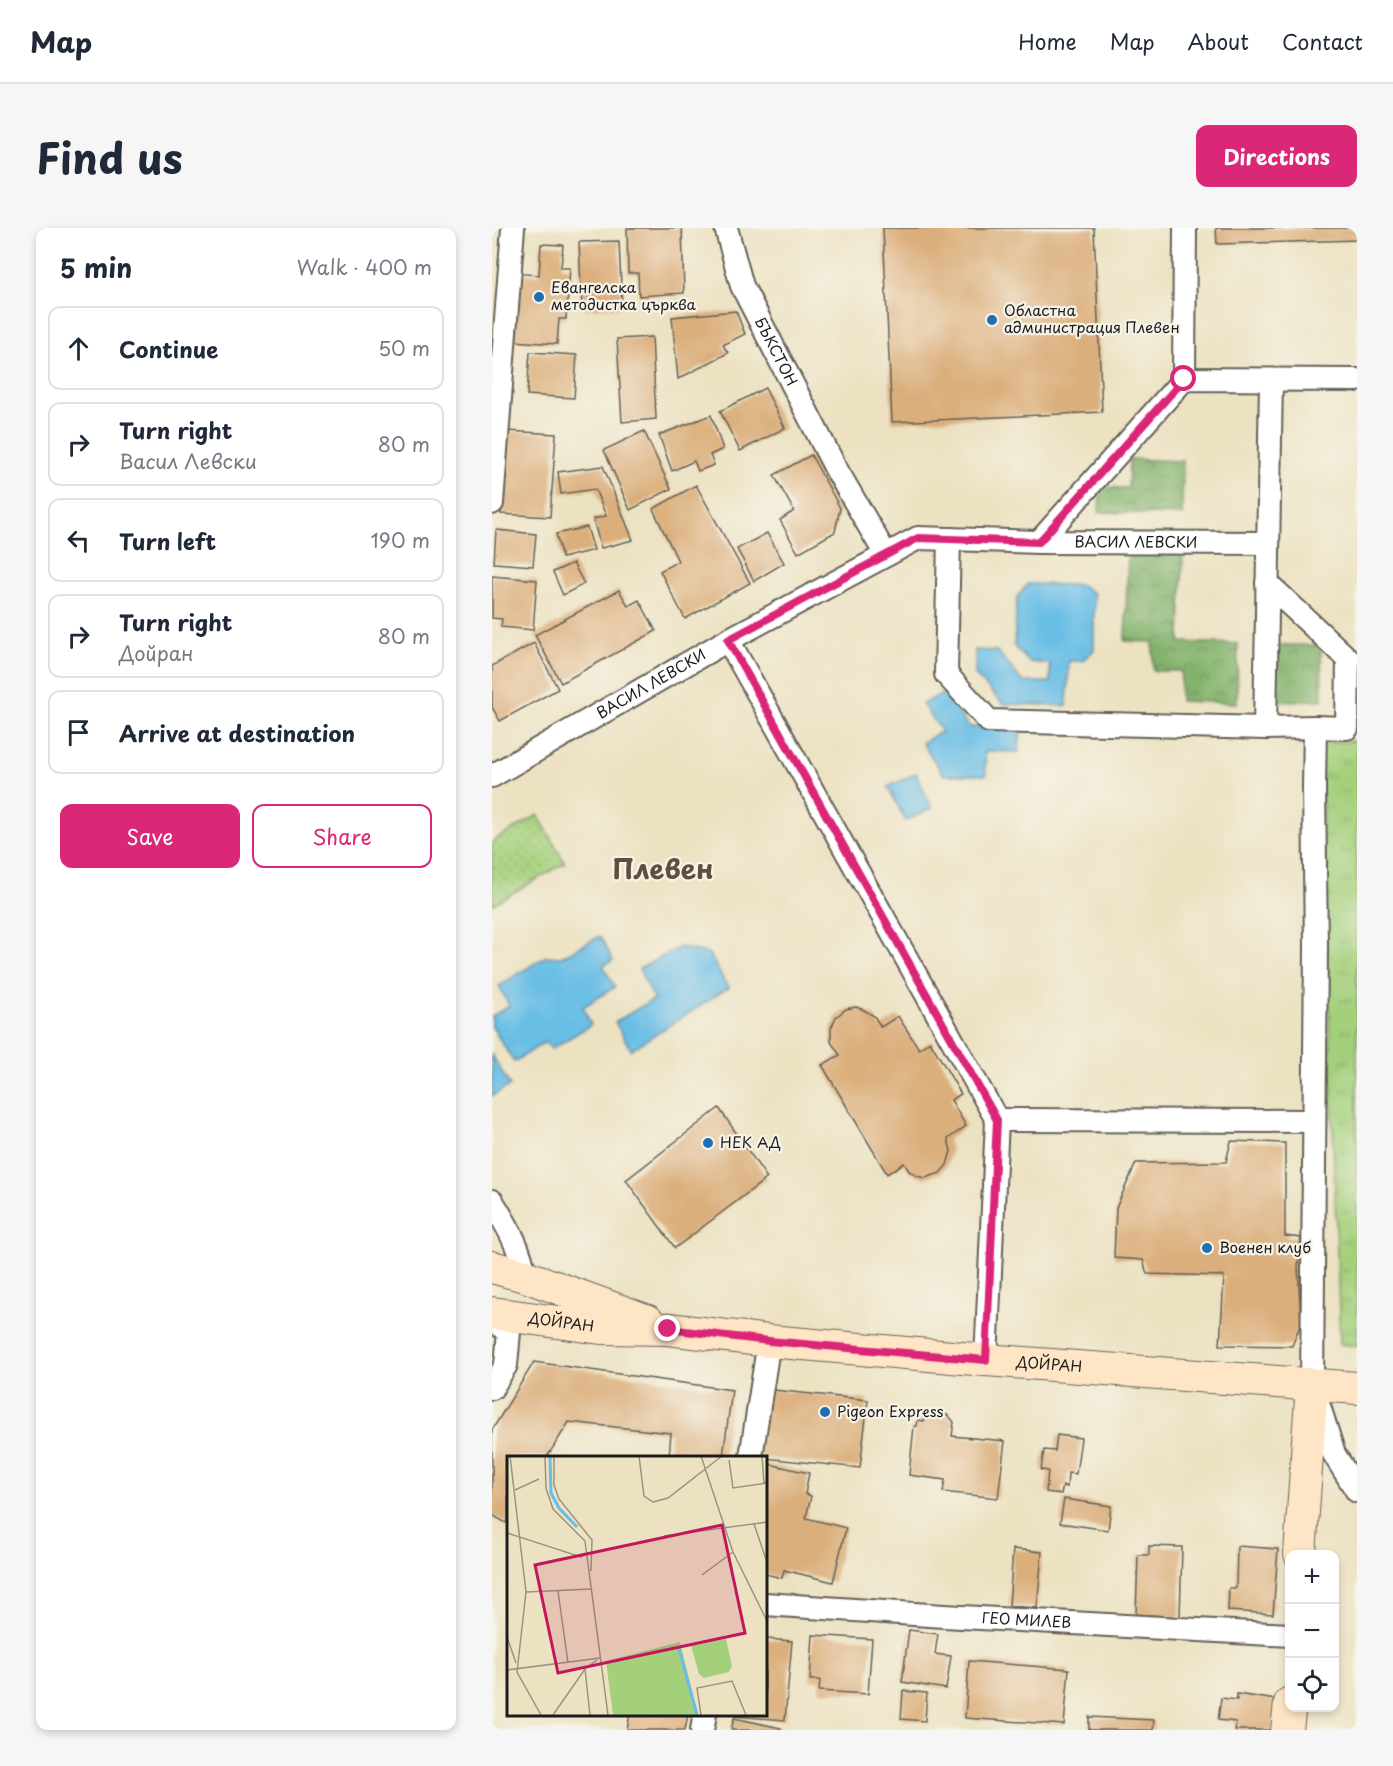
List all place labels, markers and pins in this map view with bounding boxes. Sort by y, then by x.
place label: Евангелска методистка църква [551,275,697,315]
marker: Евангелска методистка църква [532,290,546,304]
place label: Областна администрация Плевен [1004,298,1180,338]
marker: Областна администрация Плевен [985,313,999,327]
place label: НЕК АД [720,1130,781,1153]
marker: НЕК АД [701,1136,715,1150]
place label: Военен клуб [1219,1235,1311,1258]
marker: Военен клуб [1200,1241,1214,1255]
place label: Pigeon Express [837,1399,944,1422]
marker: Pigeon Express [818,1405,832,1419]

